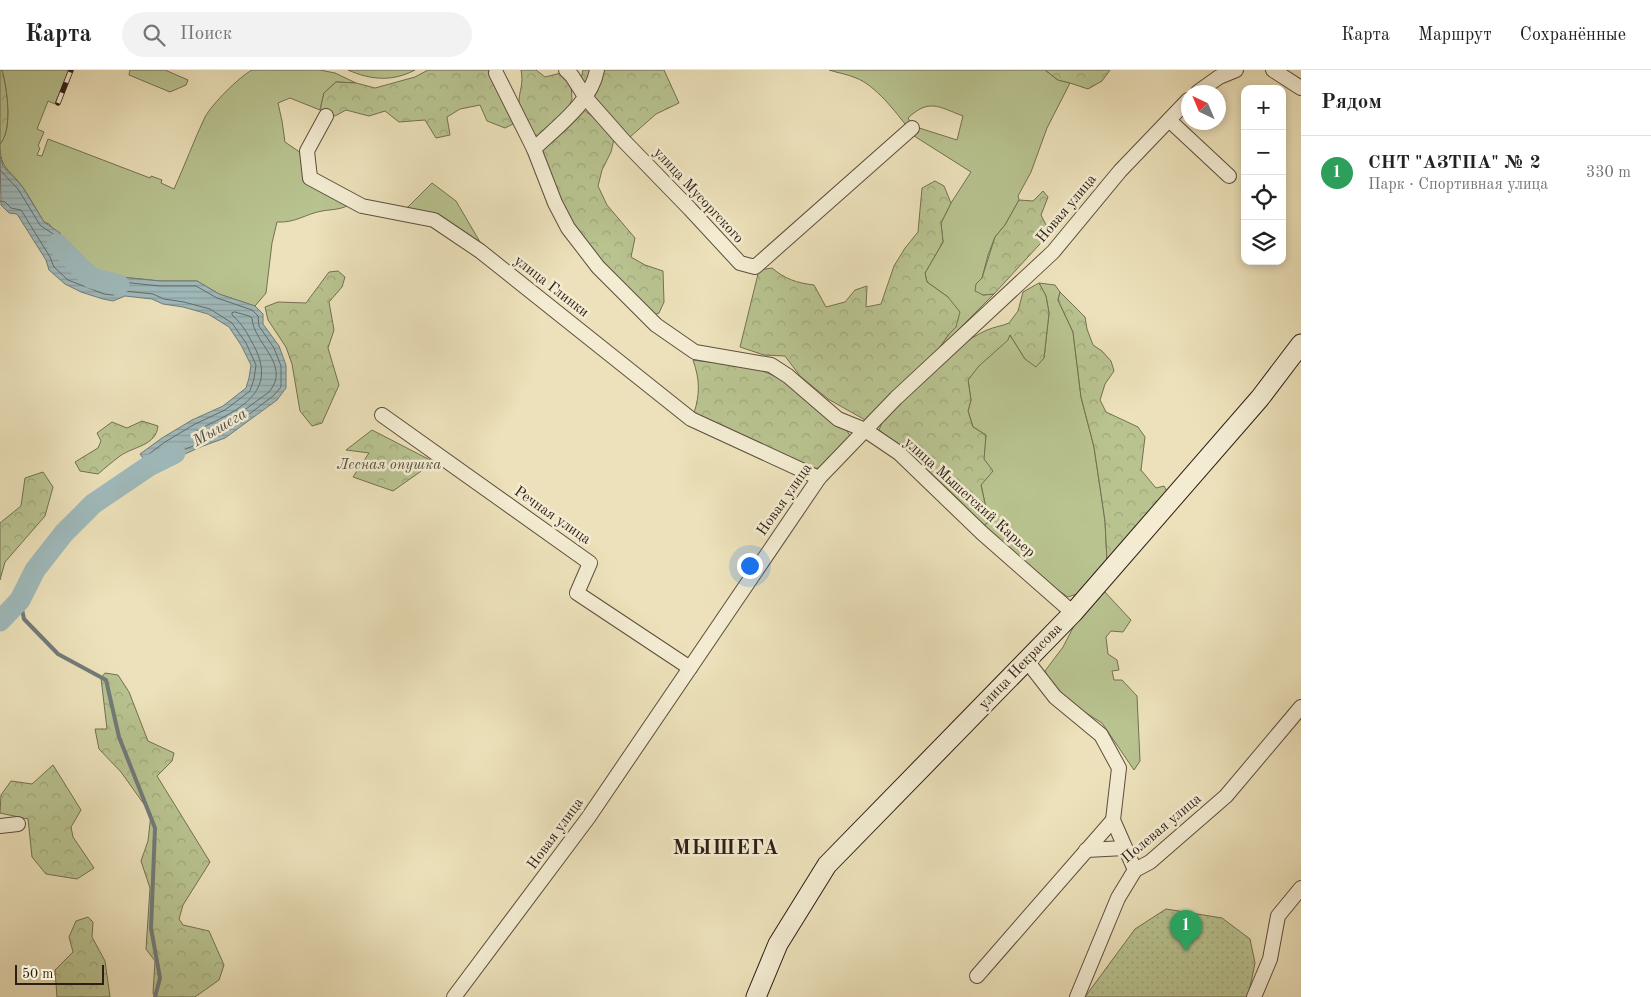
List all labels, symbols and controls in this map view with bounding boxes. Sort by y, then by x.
search box [122,12,472,57]
icon: search [140,21,168,49]
text: Карта [25,23,92,47]
text: Поиск [180,25,232,44]
text: Карта [1341,26,1390,44]
text: Маршрут [1418,26,1492,44]
text: Сохранённые [1520,26,1626,44]
north arrow [1181,85,1226,130]
map controls [1241,85,1286,265]
button: + [1241,85,1286,130]
text: Рядом [1321,92,1382,113]
button: − [1241,130,1286,175]
street label: улица Мусоргского [650,145,746,247]
text: СНТ "АЗТПА" № 2 [1368,154,1541,173]
text: 1 [1332,165,1342,181]
text: 330 m [1586,165,1631,181]
street label: Новая улица [1034,171,1100,246]
button: locate [1241,175,1286,220]
text: Парк · Спортивная улица [1368,177,1548,193]
button: layers [1241,220,1286,265]
street label: улица Глинки [511,253,591,321]
water label: Мышега [189,405,250,451]
street label: улица Мышегский Карьер [901,435,1038,561]
park label: Лесная опушка [337,458,441,473]
street label: Новая улица [755,461,816,539]
street label: Речная улица [511,484,594,548]
your location [737,553,763,579]
street label: улица Некрасова [976,621,1066,713]
street label: Полевая улица [1119,791,1205,866]
street label: Новая улица [525,795,587,872]
district label: МЫШЕГА [673,839,779,859]
pin: 1 [1170,910,1202,951]
scale bar [15,962,104,985]
text: 50 m [22,967,53,981]

